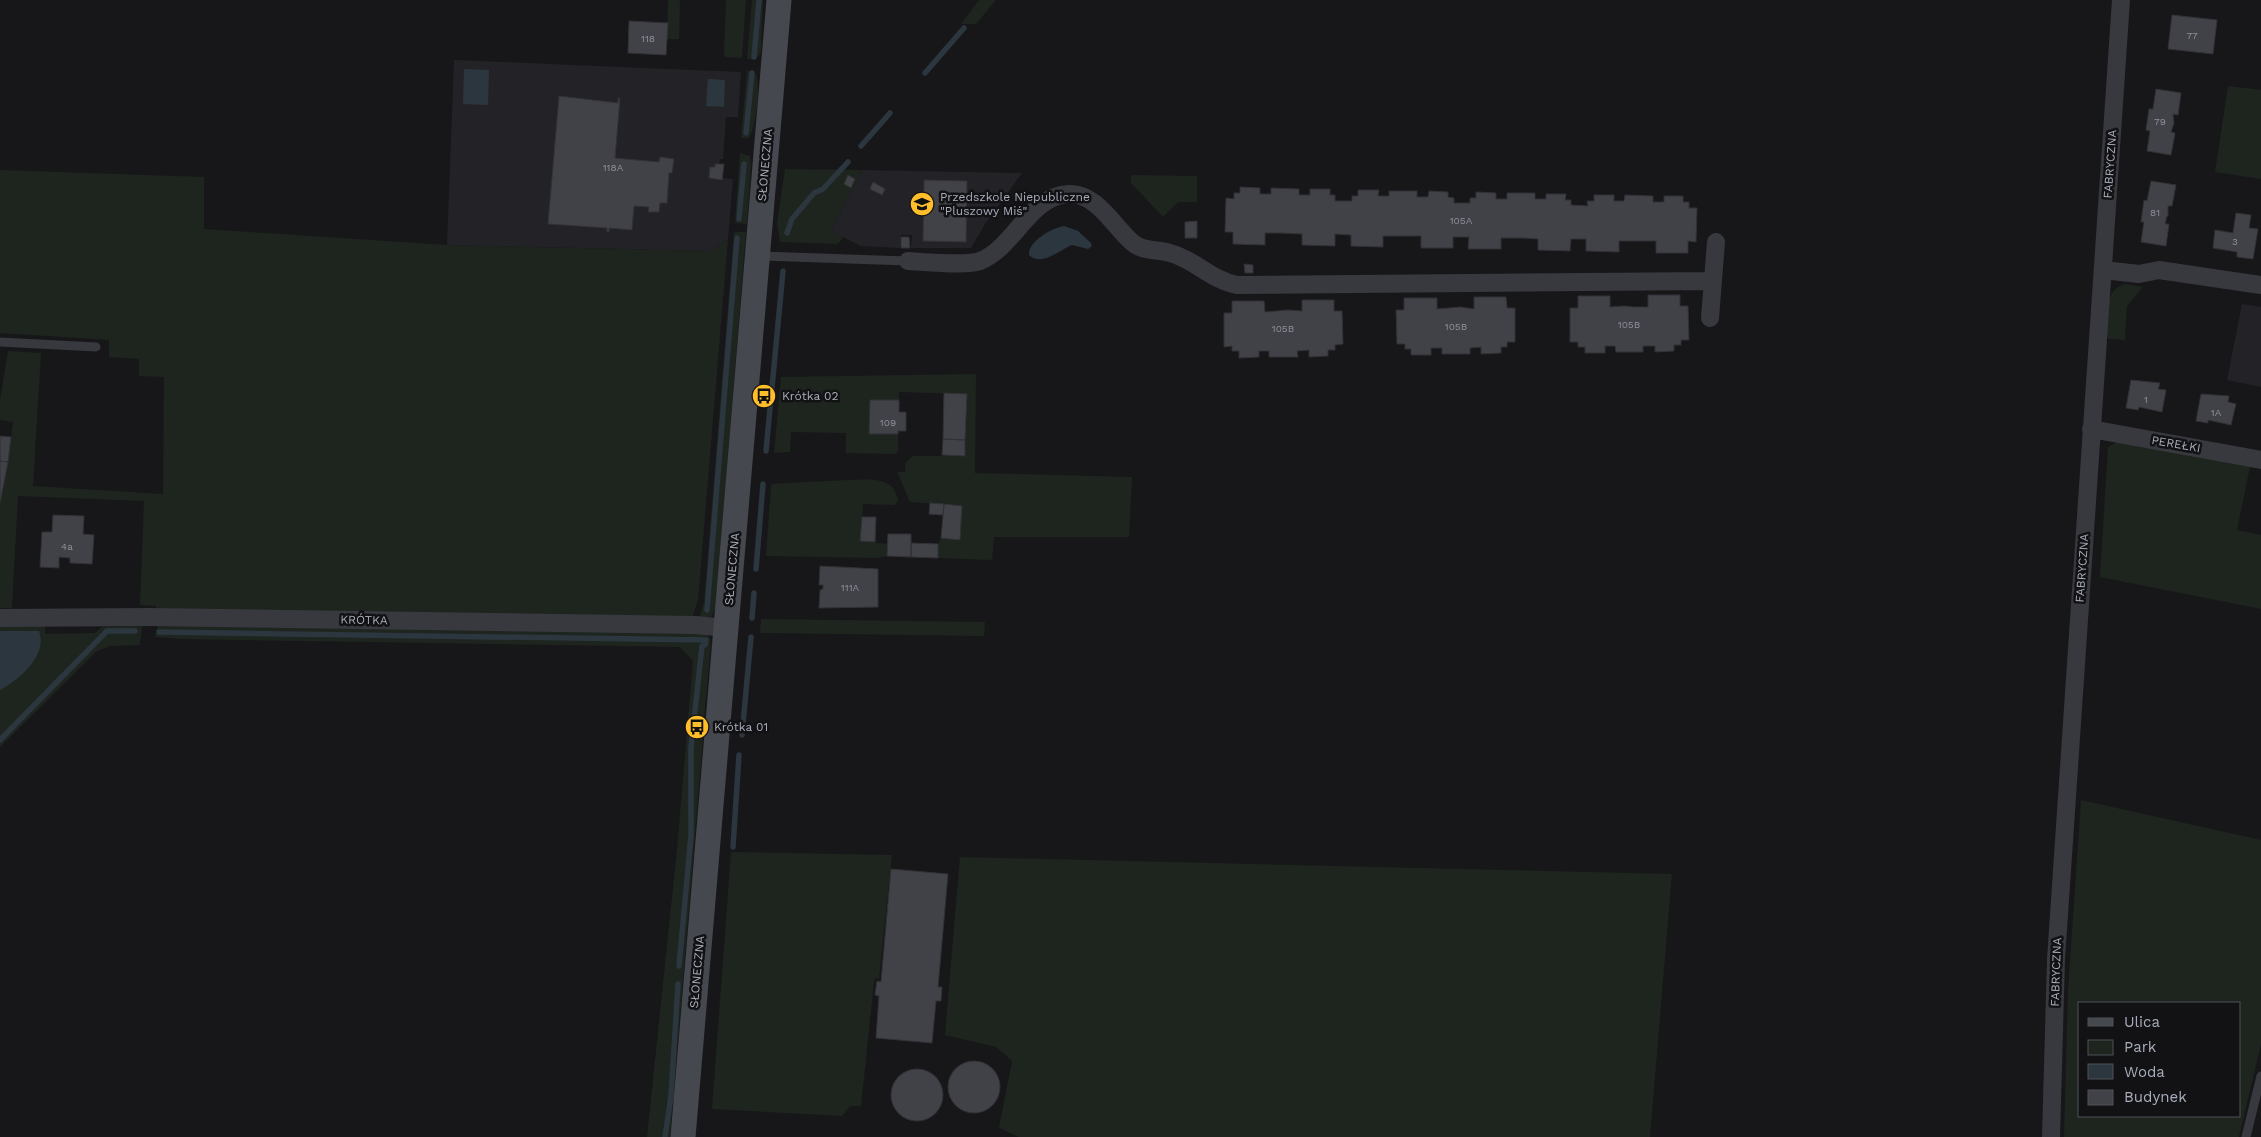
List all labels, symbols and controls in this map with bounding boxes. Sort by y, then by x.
house number: 77 [2186,30,2198,41]
house number: 118 [641,33,655,44]
house number: 79 [2154,116,2166,127]
street label: SŁONECZNA [755,128,775,202]
street label: FABRYCZNA [2101,129,2119,199]
house number: 118A [603,162,624,173]
place label: Przedszkole Niepubliczne "Pluszowy Miś" [940,190,1090,218]
school or university icon: Przedszkole Niepubliczne "Pluszowy Miś" [909,191,935,217]
house number: 81 [2150,207,2160,218]
house number: 105A [1450,215,1473,226]
house number: 3 [2232,236,2238,247]
house number: 105B [1618,319,1640,330]
house number: 105B [1445,321,1467,332]
house number: 105B [1272,323,1294,334]
bus stop icon: Krótka 02 [751,383,777,409]
place label: Krótka 02 [782,389,838,403]
house number: 1 [2144,394,2148,405]
house number: 1A [2211,407,2222,418]
house number: 109 [880,417,896,428]
street label: PEREŁKI [2150,433,2202,455]
street label: SŁONECZNA [722,532,742,606]
street label: FABRYCZNA [2073,533,2091,603]
house number: 4a [61,541,73,552]
house number: 111A [841,582,860,593]
street label: KRÓTKA [340,613,388,627]
bus stop icon: Krótka 01 [684,714,710,740]
place label: Krótka 01 [714,720,768,734]
street label: SŁONECZNA [687,935,707,1009]
street label: FABRYCZNA [2048,937,2064,1007]
legend [2078,1002,2241,1117]
text: Ulica [2124,1013,2161,1031]
text: Park [2124,1038,2157,1056]
text: Woda [2124,1063,2165,1081]
text: Budynek [2124,1088,2187,1106]

